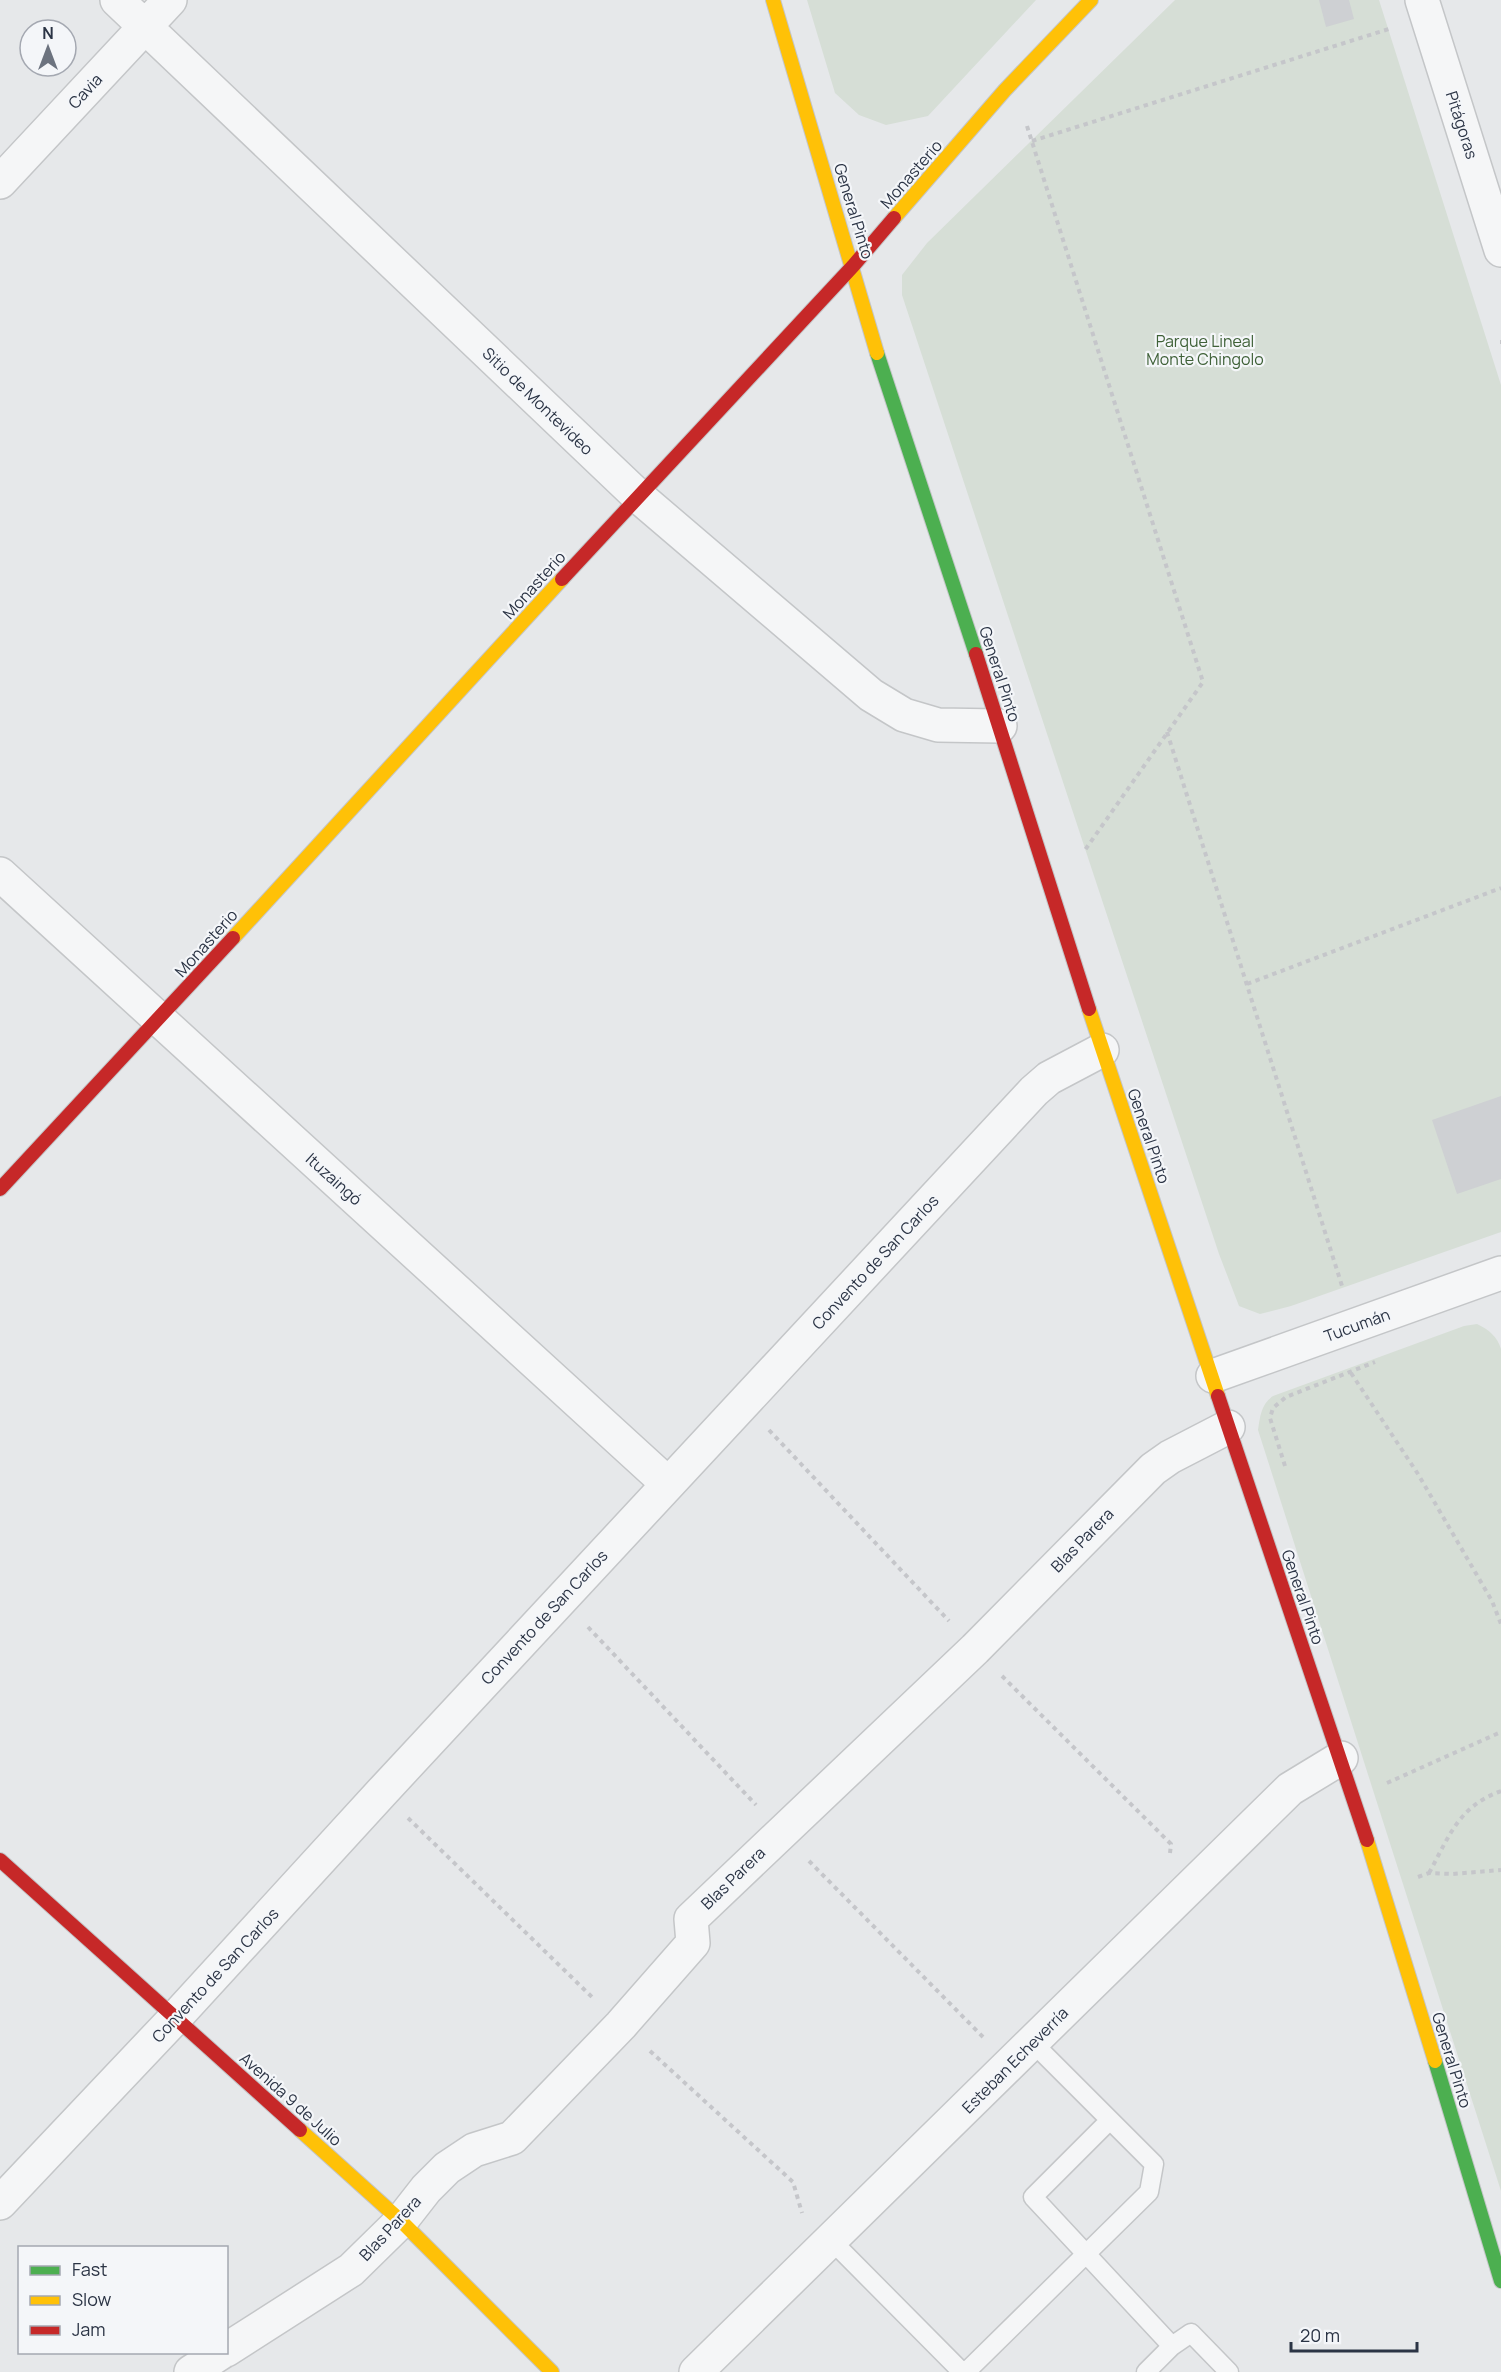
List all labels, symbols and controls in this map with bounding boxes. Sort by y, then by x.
north arrow [18,18,78,78]
text: N [42,22,54,44]
street label: Cavia [63,69,107,113]
street label: Pitágoras [1441,88,1483,162]
street label: Monasterio [875,135,947,213]
street label: General Pinto [829,160,879,262]
park label: Parque Lineal Monte Chingolo [1146,330,1264,370]
street label: Sitio de Montevideo [478,342,598,460]
street label: Monasterio [498,546,570,624]
street label: General Pinto [974,624,1026,724]
street label: Monasterio [170,904,242,982]
street label: General Pinto [1122,1086,1176,1186]
street label: Ituzaingó [301,1148,367,1210]
street label: Convento de San Carlos [807,1190,943,1334]
street label: Tucumán [1321,1303,1393,1347]
street label: Blas Parera [1046,1503,1118,1577]
street label: Convento de San Carlos [476,1545,612,1689]
street label: General Pinto [1276,1547,1330,1647]
street label: Blas Parera [696,1842,770,1914]
street label: Convento de San Carlos [147,1903,283,2047]
street label: Esteban Echeverría [957,2002,1073,2118]
street label: General Pinto [1427,2009,1477,2111]
street label: Avenida 9 de Julio [235,2047,347,2151]
street label: Blas Parera [354,2191,426,2265]
legend [18,2246,228,2354]
text: Fast [72,2257,107,2281]
text: Slow [72,2287,112,2311]
scale bar [1291,2315,1417,2353]
text: Jam [72,2317,106,2341]
text: 20 m [1300,2323,1340,2347]

